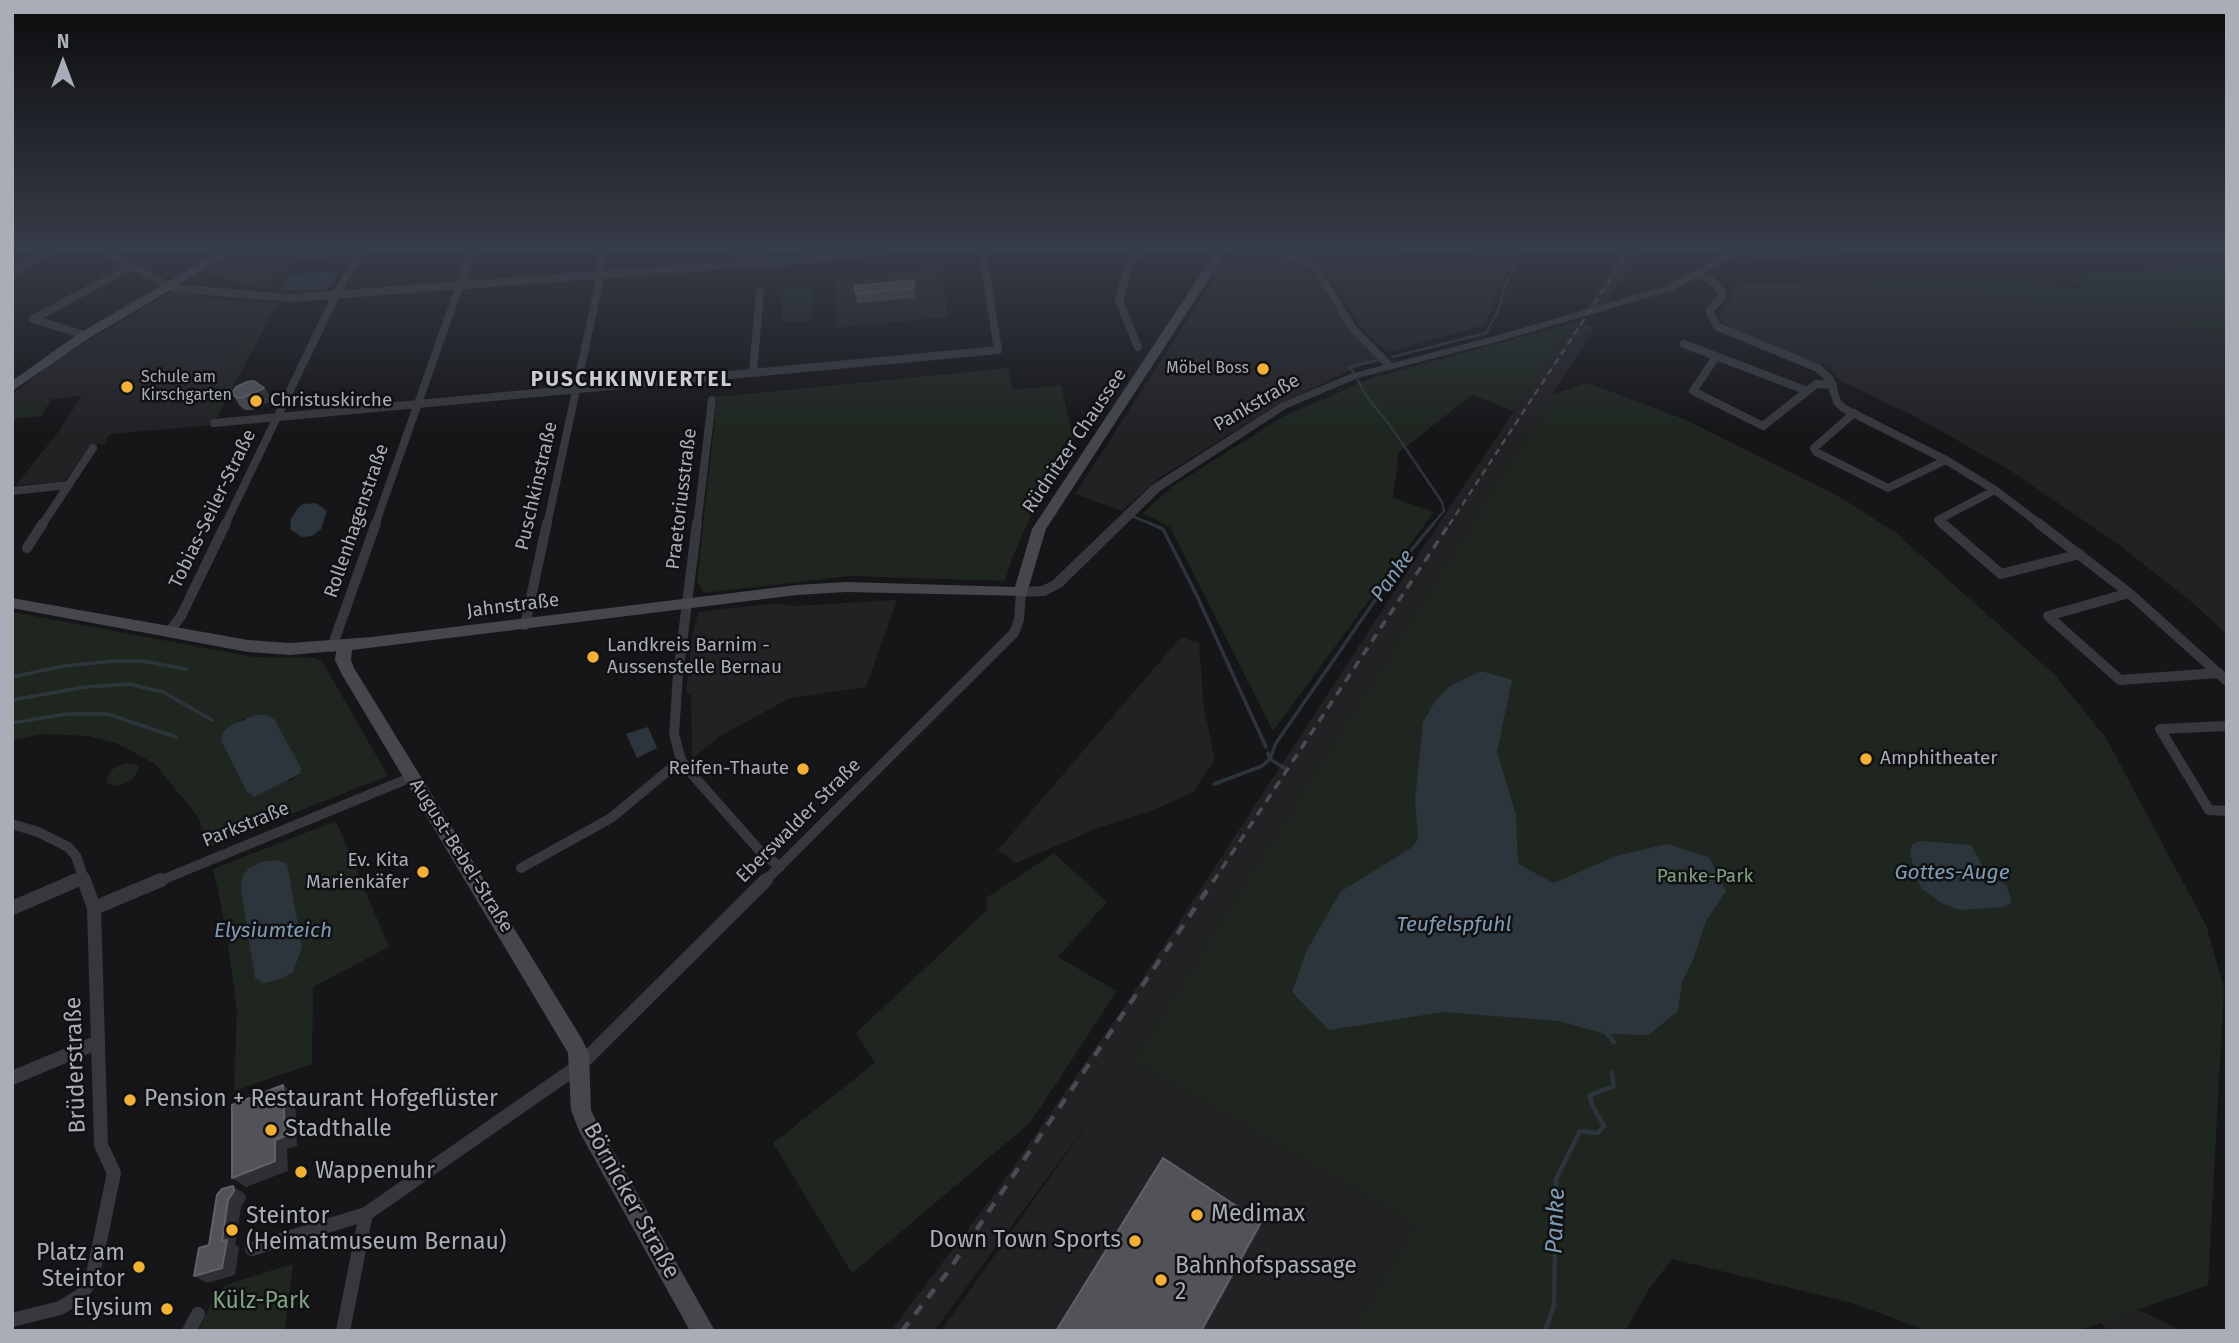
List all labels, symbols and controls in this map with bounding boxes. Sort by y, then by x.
north arrow [28,28,98,98]
text: N [57,30,69,53]
place label: Möbel Boss [1166,359,1249,379]
marker: Möbel Boss [1255,361,1271,377]
street label: Rüdnitzer Chaussee [1018,364,1132,518]
district label: PUSCHKINVIERTEL [533,367,731,393]
place label: Schule am Kirschgarten [141,368,232,406]
street label: Pankstraße [1210,369,1304,437]
marker: Schule am Kirschgarten [119,379,135,395]
place label: Christuskirche [270,390,392,412]
marker: Christuskirche [248,393,264,409]
street label: Puschkinstraße [511,419,563,553]
street label: Tobias-Seiler-Straße [165,426,261,592]
street label: Praetoriusstraße [662,427,702,571]
street label: Rollenhagenstraße [320,441,394,601]
water label: Panke [1366,545,1420,607]
street label: Jahnstraße [466,589,560,623]
place label: Landkreis Barnim - Aussenstelle Bernau [607,635,782,679]
marker: Landkreis Barnim - Aussenstelle Bernau [585,649,601,665]
place label: Amphitheater [1880,748,1998,770]
marker: Amphitheater [1858,751,1874,767]
street label: Eberswalder Straße [732,754,866,888]
place label: Reifen-Thaute [668,758,789,780]
marker: Reifen-Thaute [795,761,811,777]
street label: August-Bebel-Straße [404,775,518,937]
street label: Parkstraße [199,797,293,853]
place label: Ev. Kita Marienkäfer [306,850,409,894]
water label: Gottes-Auge [1894,860,2010,886]
marker: Ev. Kita Marienkäfer [415,864,431,880]
park label: Panke-Park [1657,866,1753,888]
water label: Teufelspfuhl [1396,912,1512,938]
water label: Elysiumteich [214,918,332,944]
street label: Brüderstraße [60,996,92,1134]
place label: Pension + Restaurant Hofgeflüster [144,1086,498,1114]
marker: Pension + Restaurant Hofgeflüster [122,1092,138,1108]
place label: Stadthalle [285,1116,392,1144]
street label: Börnicker Straße [577,1118,685,1284]
marker: Stadthalle [263,1122,279,1138]
place label: Wappenuhr [315,1158,435,1186]
marker: Wappenuhr [293,1164,309,1180]
water label: Panke [1540,1187,1572,1255]
place label: Medimax [1211,1201,1305,1229]
place label: Steintor (Heimatmuseum Bernau) [246,1203,506,1257]
marker: Medimax [1189,1207,1205,1223]
marker: Steintor (Heimatmuseum Bernau) [224,1222,240,1238]
place label: Down Town Sports [929,1227,1121,1255]
marker: Down Town Sports [1127,1233,1143,1249]
place label: Platz am Steintor [36,1240,125,1294]
place label: Bahnhofspassage 2 [1175,1253,1357,1307]
marker: Platz am Steintor [131,1259,147,1275]
marker: Bahnhofspassage 2 [1153,1272,1169,1288]
park label: Külz-Park [212,1288,310,1316]
place label: Elysium [73,1295,153,1323]
marker: Elysium [159,1301,175,1317]

